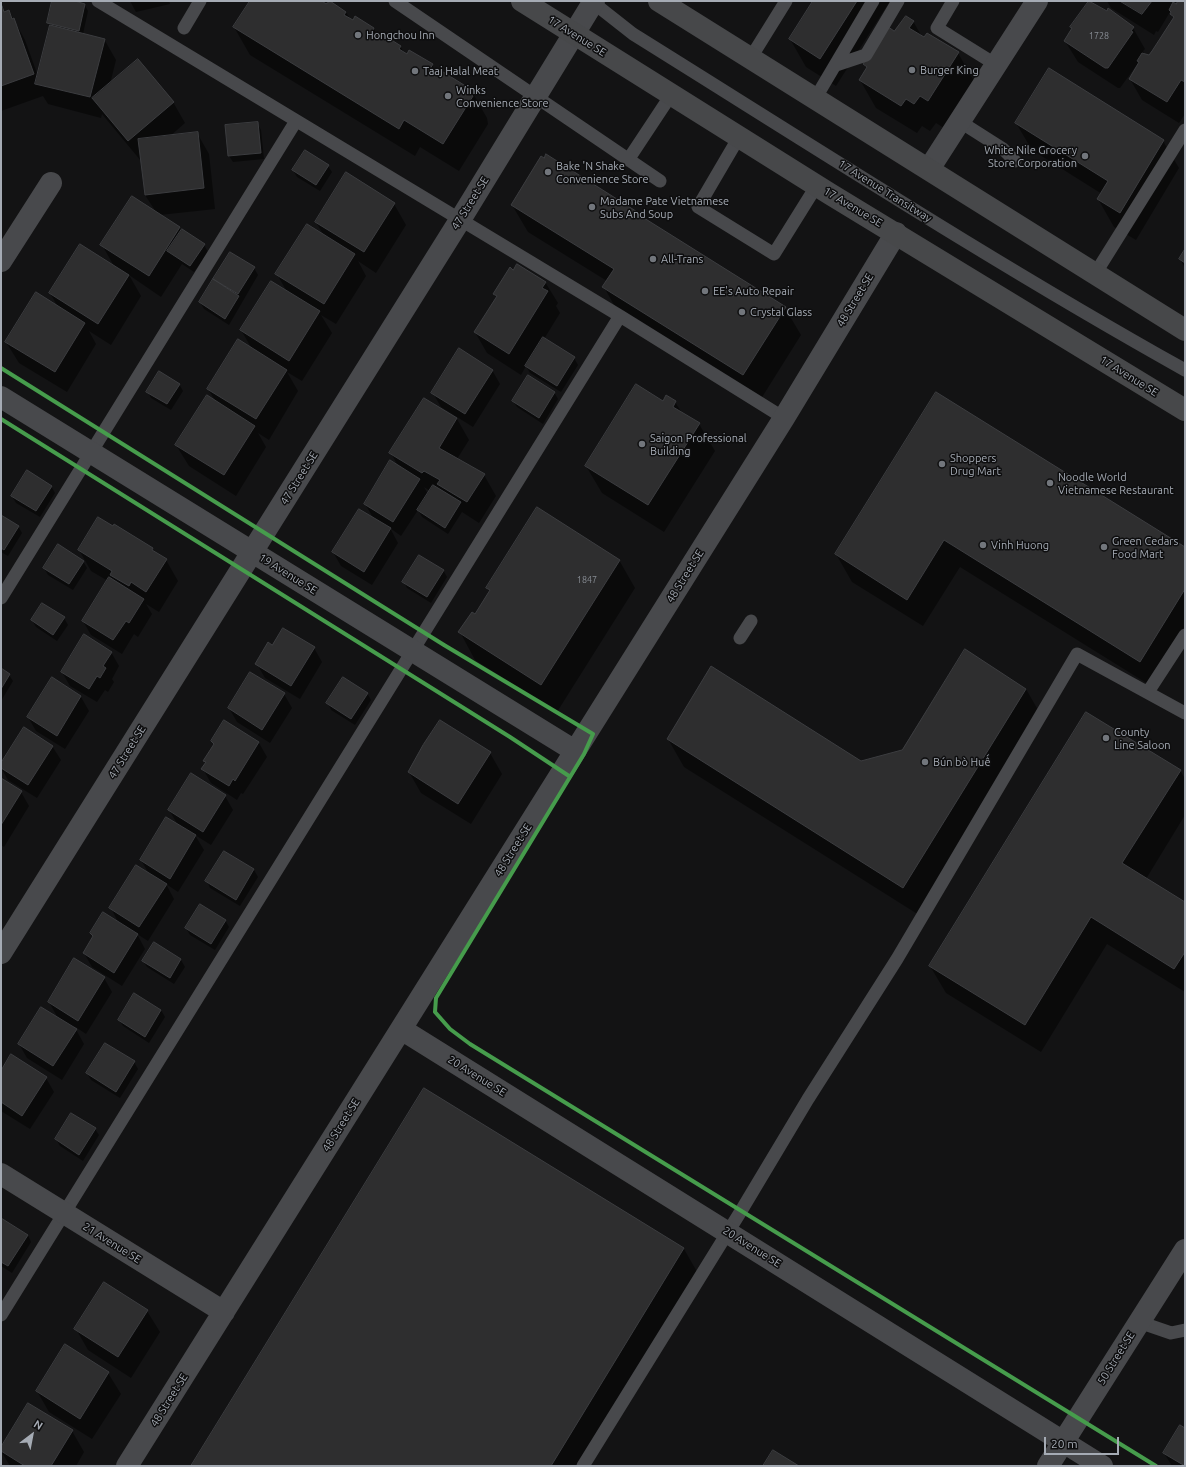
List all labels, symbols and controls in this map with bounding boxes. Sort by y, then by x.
street label: 17 Avenue SE [545,13,609,59]
place label: Hongchou Inn [366,28,435,42]
marker: Hongchou Inn [353,30,363,40]
house number: 1728 [1089,31,1109,41]
place label: Burger King [920,63,979,77]
place label: Taaj Halal Meat [423,64,498,78]
marker: Burger King [907,65,917,75]
marker: Taaj Halal Meat [410,66,420,76]
place label: Winks Convenience Store [456,83,549,109]
marker: Winks Convenience Store [443,91,453,101]
place label: White Nile Grocery Store Corporation [984,143,1077,169]
marker: White Nile Grocery Store Corporation [1080,151,1090,161]
street label: 17 Avenue Transitway [836,157,934,225]
place label: Bake 'N Shake Convenience Store [556,159,649,185]
marker: Bake 'N Shake Convenience Store [543,167,553,177]
street label: 47 Street SE [448,174,492,232]
street label: 17 Avenue SE [821,184,885,230]
place label: Madame Pate Vietnamese Subs And Soup [600,194,729,220]
marker: Madame Pate Vietnamese Subs And Soup [587,202,597,212]
place label: All-Trans [661,252,703,266]
marker: All-Trans [648,254,658,264]
street label: 48 Street SE [834,271,876,329]
place label: EE's Auto Repair [713,284,794,298]
marker: EE's Auto Repair [700,286,710,296]
place label: Crystal Glass [750,305,812,319]
marker: Crystal Glass [737,307,747,317]
street label: 17 Avenue SE [1097,353,1161,399]
place label: Saigon Professional Building [650,431,747,457]
marker: Saigon Professional Building [637,439,647,449]
street label: 47 Street SE [277,449,321,507]
place label: Shoppers Drug Mart [950,451,1001,477]
marker: Shoppers Drug Mart [937,459,947,469]
place label: Noodle World Vietnamese Restaurant [1058,470,1174,496]
marker: Noodle World Vietnamese Restaurant [1045,478,1055,488]
place label: Green Cedars Food Mart [1112,534,1178,560]
place label: Vinh Huong [991,538,1049,552]
marker: Vinh Huong [978,540,988,550]
marker: Green Cedars Food Mart [1099,542,1109,552]
street label: 48 Street SE [663,547,707,605]
street label: 19 Avenue SE [256,551,320,597]
house number: 1847 [577,575,597,585]
street label: 47 Street SE [105,723,149,781]
place label: County Line Saloon [1114,725,1171,751]
marker: County Line Saloon [1101,733,1111,743]
place label: Bún bò Huế [933,755,990,769]
marker: Bún bò Huế [920,757,930,767]
street label: 48 Street SE [491,821,535,879]
street label: 20 Avenue SE [445,1053,509,1099]
street label: 48 Street SE [319,1096,363,1154]
street label: 21 Avenue SE [80,1220,144,1266]
street label: 20 Avenue SE [720,1224,784,1270]
street label: 50 Street SE [1094,1329,1138,1387]
street label: 48 Street SE [147,1371,191,1429]
north arrow [12,1415,52,1455]
text: N [32,1418,45,1432]
scale bar [1046,1429,1121,1455]
text: 20 m [1051,1437,1078,1450]

